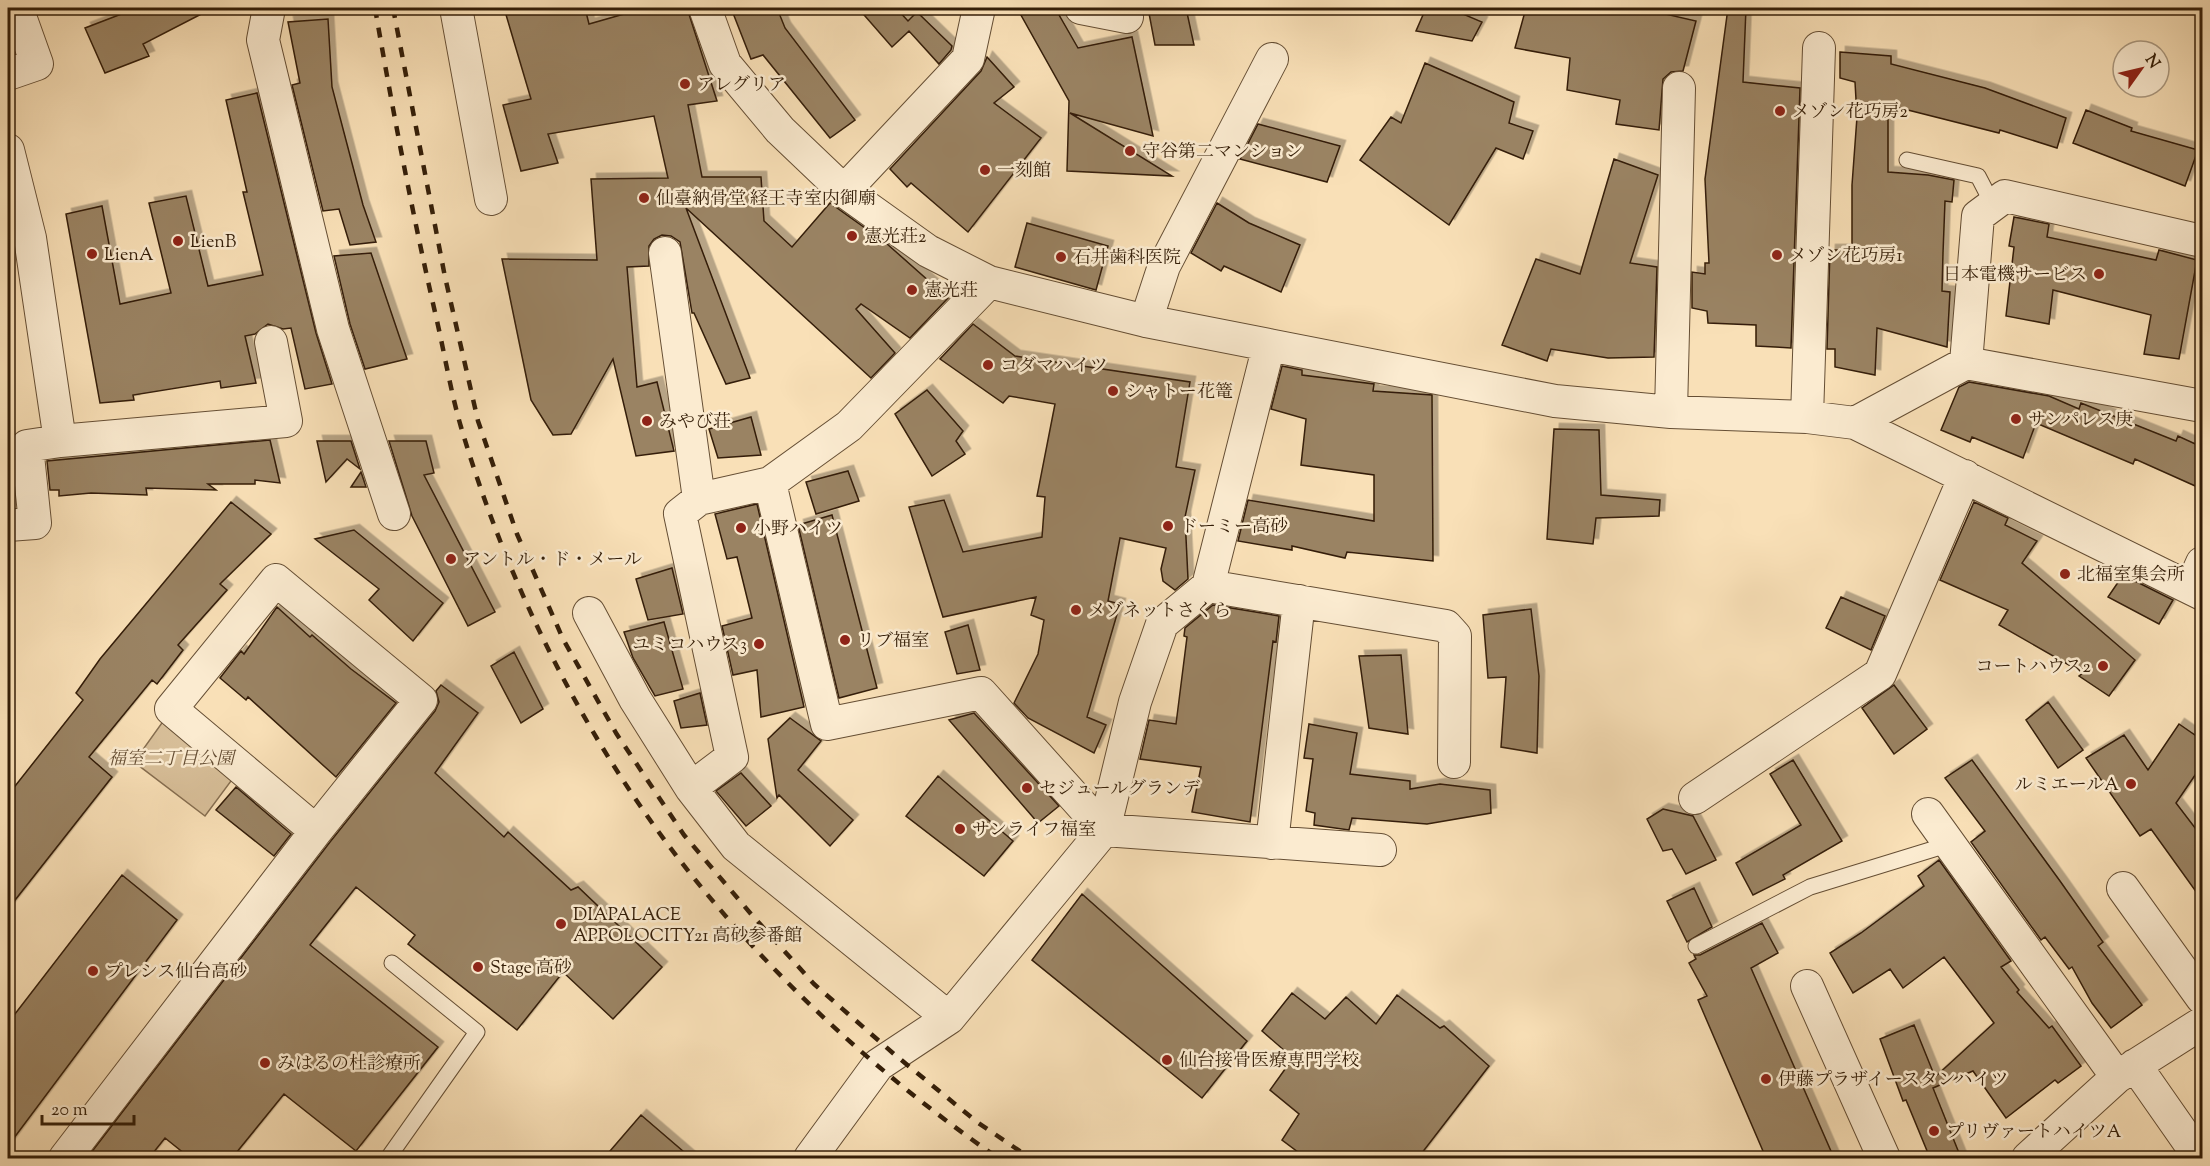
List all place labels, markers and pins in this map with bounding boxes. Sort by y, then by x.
place label: アレグリア [697,73,786,99]
marker: アレグリア [678,77,692,91]
place label: メゾン花巧房2 [1792,100,1908,126]
marker: メゾン花巧房2 [1773,104,1787,118]
place label: 守谷第二マンション [1142,140,1303,166]
marker: 守谷第二マンション [1123,144,1137,158]
place label: 一刻館 [997,159,1051,185]
marker: 一刻館 [978,163,992,177]
place label: 仙臺納骨堂 経王寺室内御廟 [656,187,876,213]
marker: 仙臺納骨堂 経王寺室内御廟 [637,191,651,205]
place label: 憲光荘2 [864,225,927,251]
marker: 憲光荘2 [845,229,859,243]
place label: LienB [190,230,236,256]
marker: LienB [171,234,185,248]
place label: LienA [104,243,154,269]
place label: メゾン花巧房1 [1789,244,1903,270]
place label: 石井歯科医院 [1073,246,1181,272]
marker: LienA [85,247,99,261]
marker: メゾン花巧房1 [1770,248,1784,262]
marker: 石井歯科医院 [1054,250,1068,264]
place label: 日本電機サービス [1943,263,2087,289]
marker: 日本電機サービス [2092,267,2106,281]
place label: 憲光荘 [924,279,978,305]
marker: 憲光荘 [905,283,919,297]
place label: コダマハイツ [1000,354,1108,380]
marker: コダマハイツ [981,358,995,372]
place label: シャトー花篭 [1125,380,1233,406]
marker: シャトー花篭 [1106,384,1120,398]
place label: サンパレス庚 [2028,408,2133,434]
place label: みやび荘 [659,410,731,436]
marker: サンパレス庚 [2009,412,2023,426]
marker: みやび荘 [640,414,654,428]
place label: ドーミー高砂 [1180,515,1288,541]
place label: 小野ハイツ [753,517,843,543]
marker: ドーミー高砂 [1161,519,1175,533]
marker: 小野ハイツ [734,521,748,535]
place label: アントル・ド・メール [463,548,642,574]
marker: アントル・ド・メール [444,552,458,566]
place label: 北福室集会所 [2077,563,2185,589]
marker: 北福室集会所 [2058,567,2072,581]
place label: メゾネットさくら [1088,599,1231,625]
marker: メゾネットさくら [1069,603,1083,617]
place label: リブ福室 [857,629,929,655]
place label: ユミコハウス3 [632,633,747,659]
marker: リブ福室 [838,633,852,647]
marker: ユミコハウス3 [752,637,766,651]
place label: コートハウス2 [1975,655,2092,681]
marker: コートハウス2 [2096,659,2110,673]
place label: ルミエールA [2015,773,2119,799]
place label: セジュールグランデ [1039,777,1200,803]
marker: ルミエールA [2124,777,2138,791]
marker: セジュールグランデ [1020,781,1034,795]
place label: サンライフ福室 [972,818,1096,844]
marker: サンライフ福室 [953,822,967,836]
place label: DIAPALACE APPOLOCITY21 高砂参番館 [573,903,802,950]
marker: DIAPALACE APPOLOCITY21 高砂参番館 [554,917,568,931]
place label: Stage 高砂 [490,956,572,982]
place label: プレシス仙台高砂 [105,960,247,986]
marker: Stage 高砂 [471,960,485,974]
marker: プレシス仙台高砂 [86,964,100,978]
place label: 仙台接骨医療専門学校 [1179,1049,1359,1075]
place label: みはるの杜診療所 [277,1052,421,1078]
marker: 仙台接骨医療専門学校 [1160,1053,1174,1067]
marker: みはるの杜診療所 [258,1056,272,1070]
place label: 伊藤プラザイースタンハイツ [1778,1068,2009,1094]
marker: 伊藤プラザイースタンハイツ [1759,1072,1773,1086]
place label: プリヴァートハイツA [1946,1120,2122,1146]
marker: プリヴァートハイツA [1927,1124,1941,1138]

